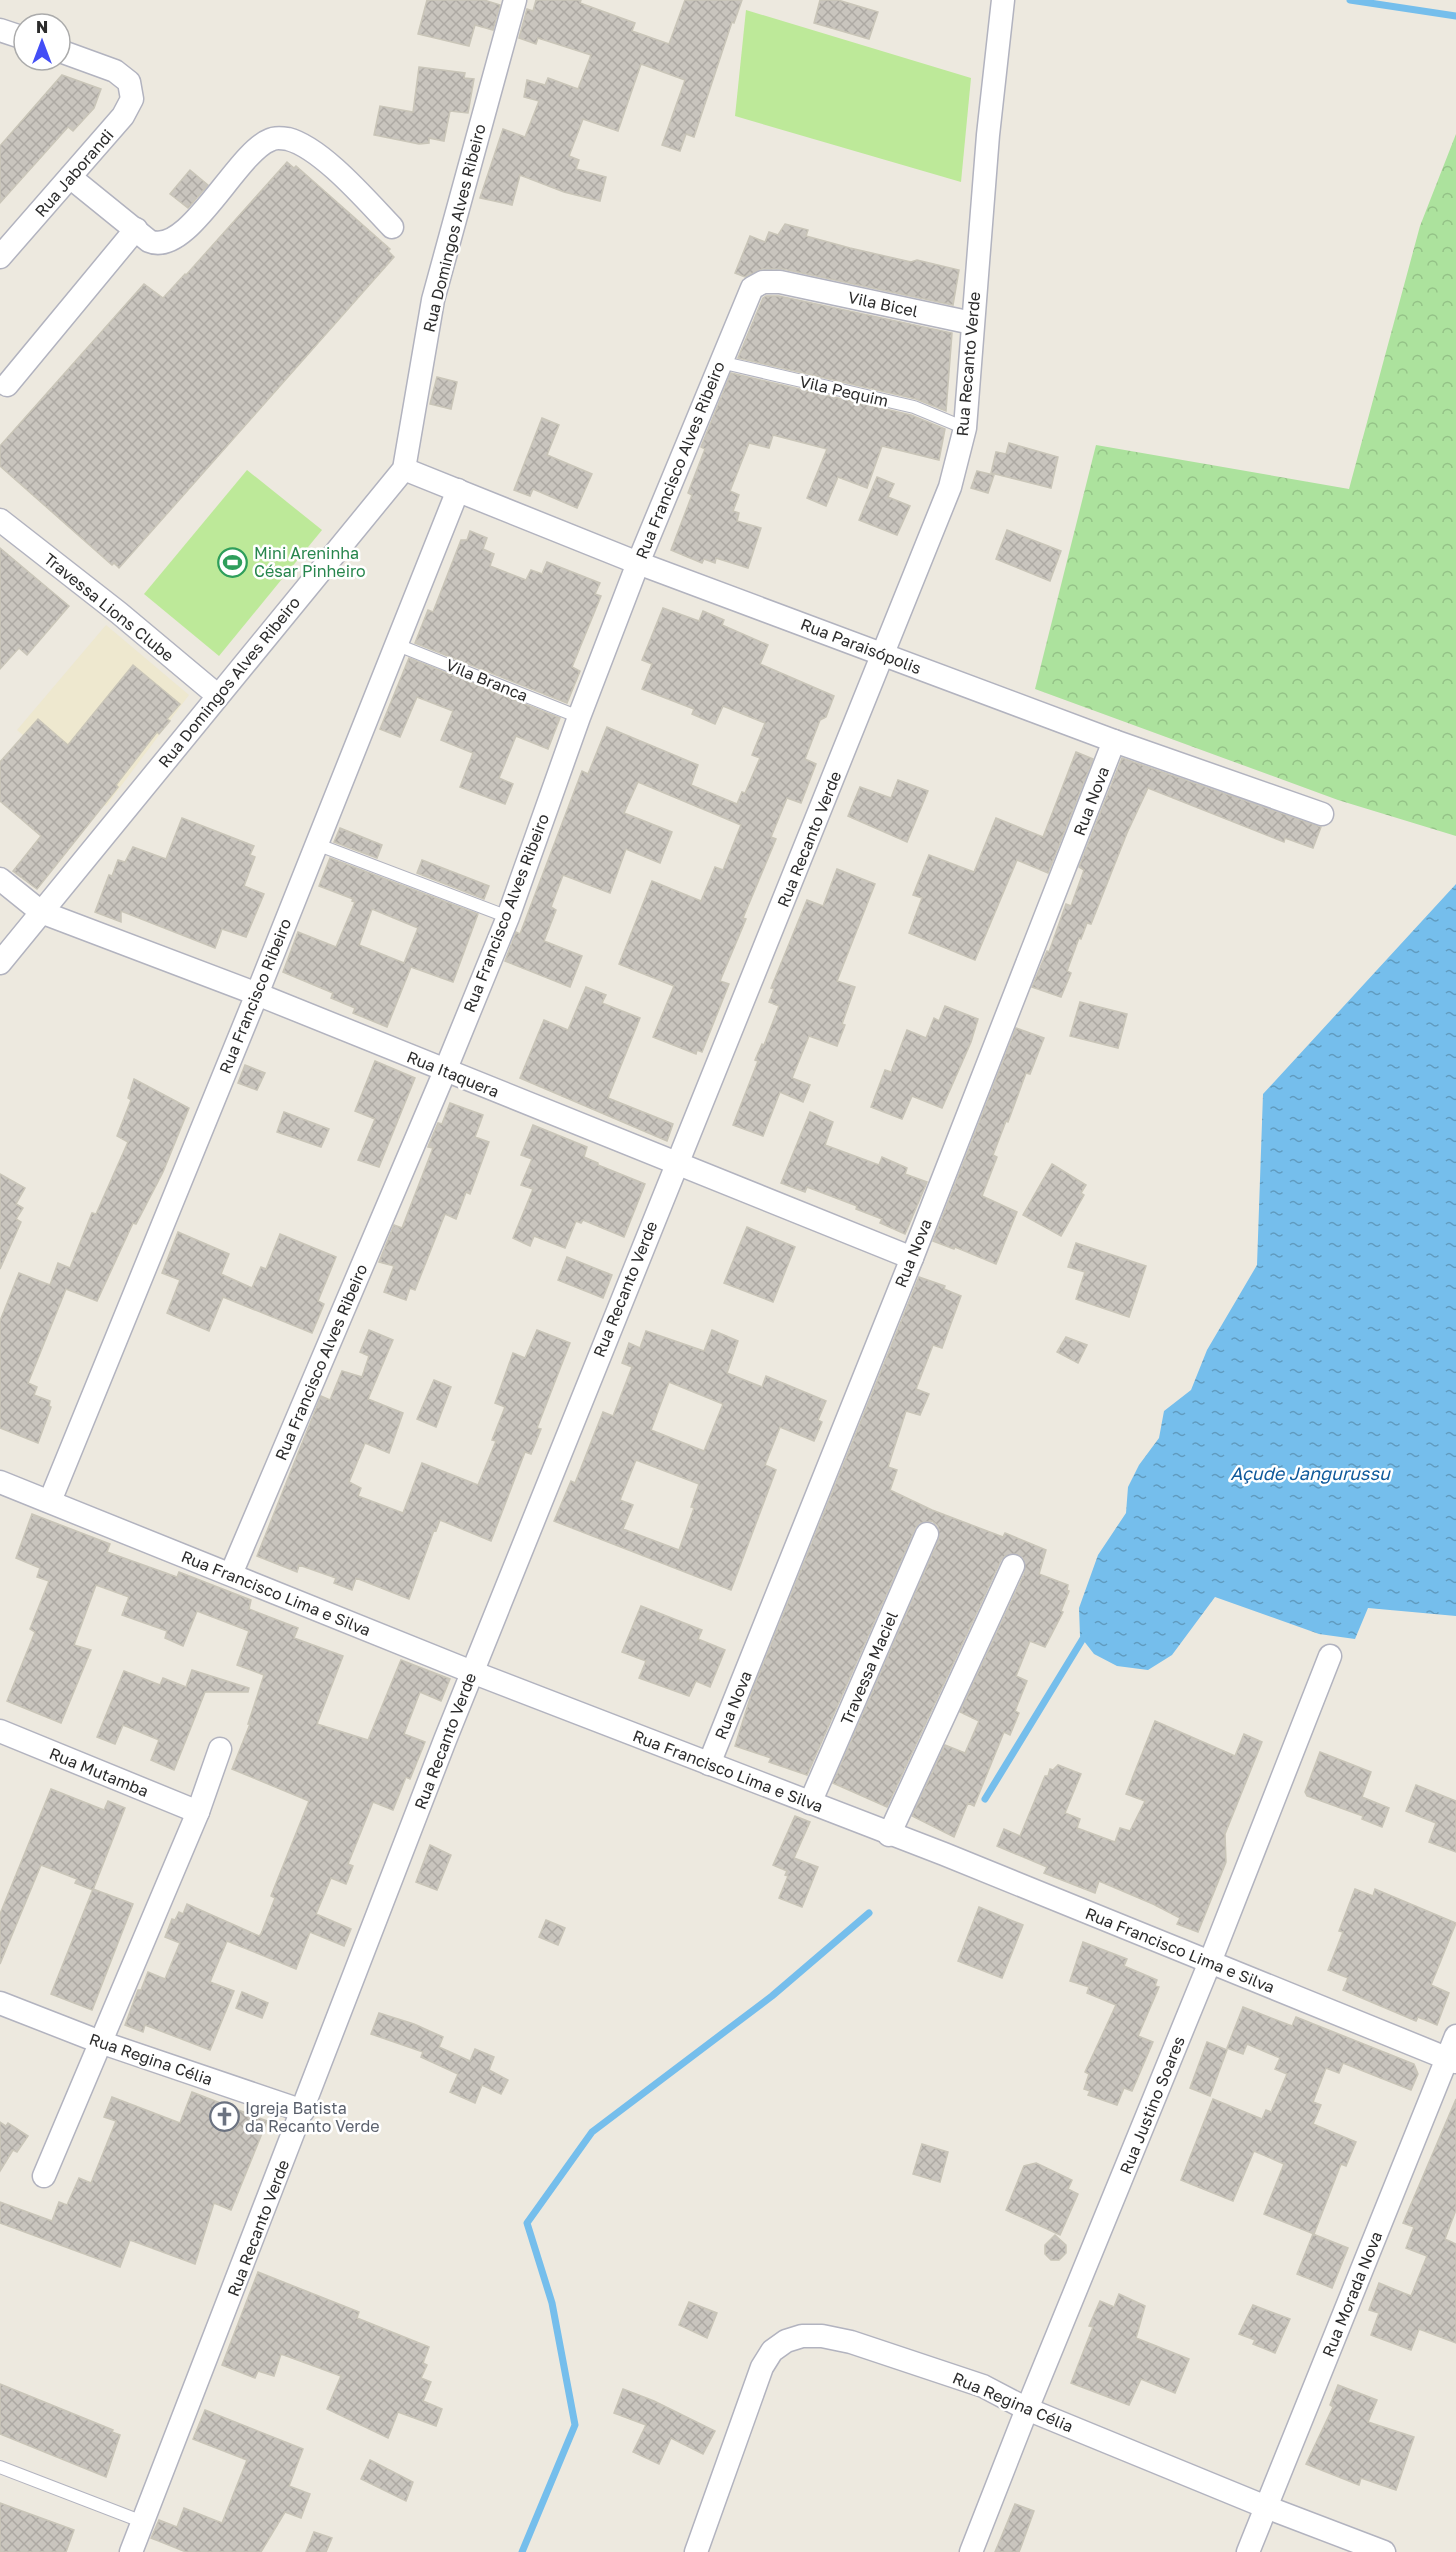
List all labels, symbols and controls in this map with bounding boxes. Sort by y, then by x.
north arrow [12,12,72,72]
text: N [36,17,48,37]
street label: Rua Domingos Alves Ribeiro [418,122,490,334]
street label: Rua Jaborandi [30,125,118,221]
street label: Vila Bicel [846,287,920,321]
street label: Rua Recanto Verde [952,291,984,437]
street label: Rua Francisco Alves Ribeiro [631,358,729,562]
street label: Vila Pequim [798,371,890,411]
place label: Mini Areninha César Pinheiro [254,543,366,581]
sports icon: Mini Areninha César Pinheiro [217,546,249,578]
street label: Travessa Lions Clube [40,548,178,666]
street label: Rua Domingos Alves Ribeiro [154,592,304,772]
street label: Rua Paraisópolis [798,614,924,678]
street label: Vila Branca [443,655,531,705]
street label: Rua Nova [1069,764,1113,838]
street label: Rua Recanto Verde [773,768,845,910]
street label: Rua Francisco Alves Ribeiro [459,811,553,1015]
street label: Rua Francisco Ribeiro [215,915,295,1077]
street label: Rua Itaquera [404,1046,502,1102]
street label: Rua Nova [890,1216,936,1290]
street label: Rua Recanto Verde [589,1218,661,1360]
street label: Rua Francisco Alves Ribeiro [270,1261,372,1463]
water label: Açude Jangurussu [1230,1462,1391,1484]
street label: Rua Francisco Lima e Silva [178,1546,374,1640]
street label: Travessa Maciel [836,1608,902,1728]
street label: Rua Nova [710,1668,756,1742]
street label: Rua Recanto Verde [410,1670,480,1812]
street label: Rua Francisco Lima e Silva [630,1725,826,1817]
street label: Rua Mutamba [46,1743,152,1801]
street label: Rua Francisco Lima e Silva [1082,1903,1278,1997]
street label: Rua Regina Célia [87,2029,215,2089]
street label: Rua Justino Soares [1115,2033,1189,2177]
place label: Igreja Batista da Recanto Verde [245,2098,380,2136]
church icon: Igreja Batista da Recanto Verde [208,2101,240,2133]
street label: Rua Recanto Verde [223,2157,293,2299]
street label: Rua Morada Nova [1318,2228,1386,2360]
street label: Rua Regina Célia [950,2368,1076,2436]

